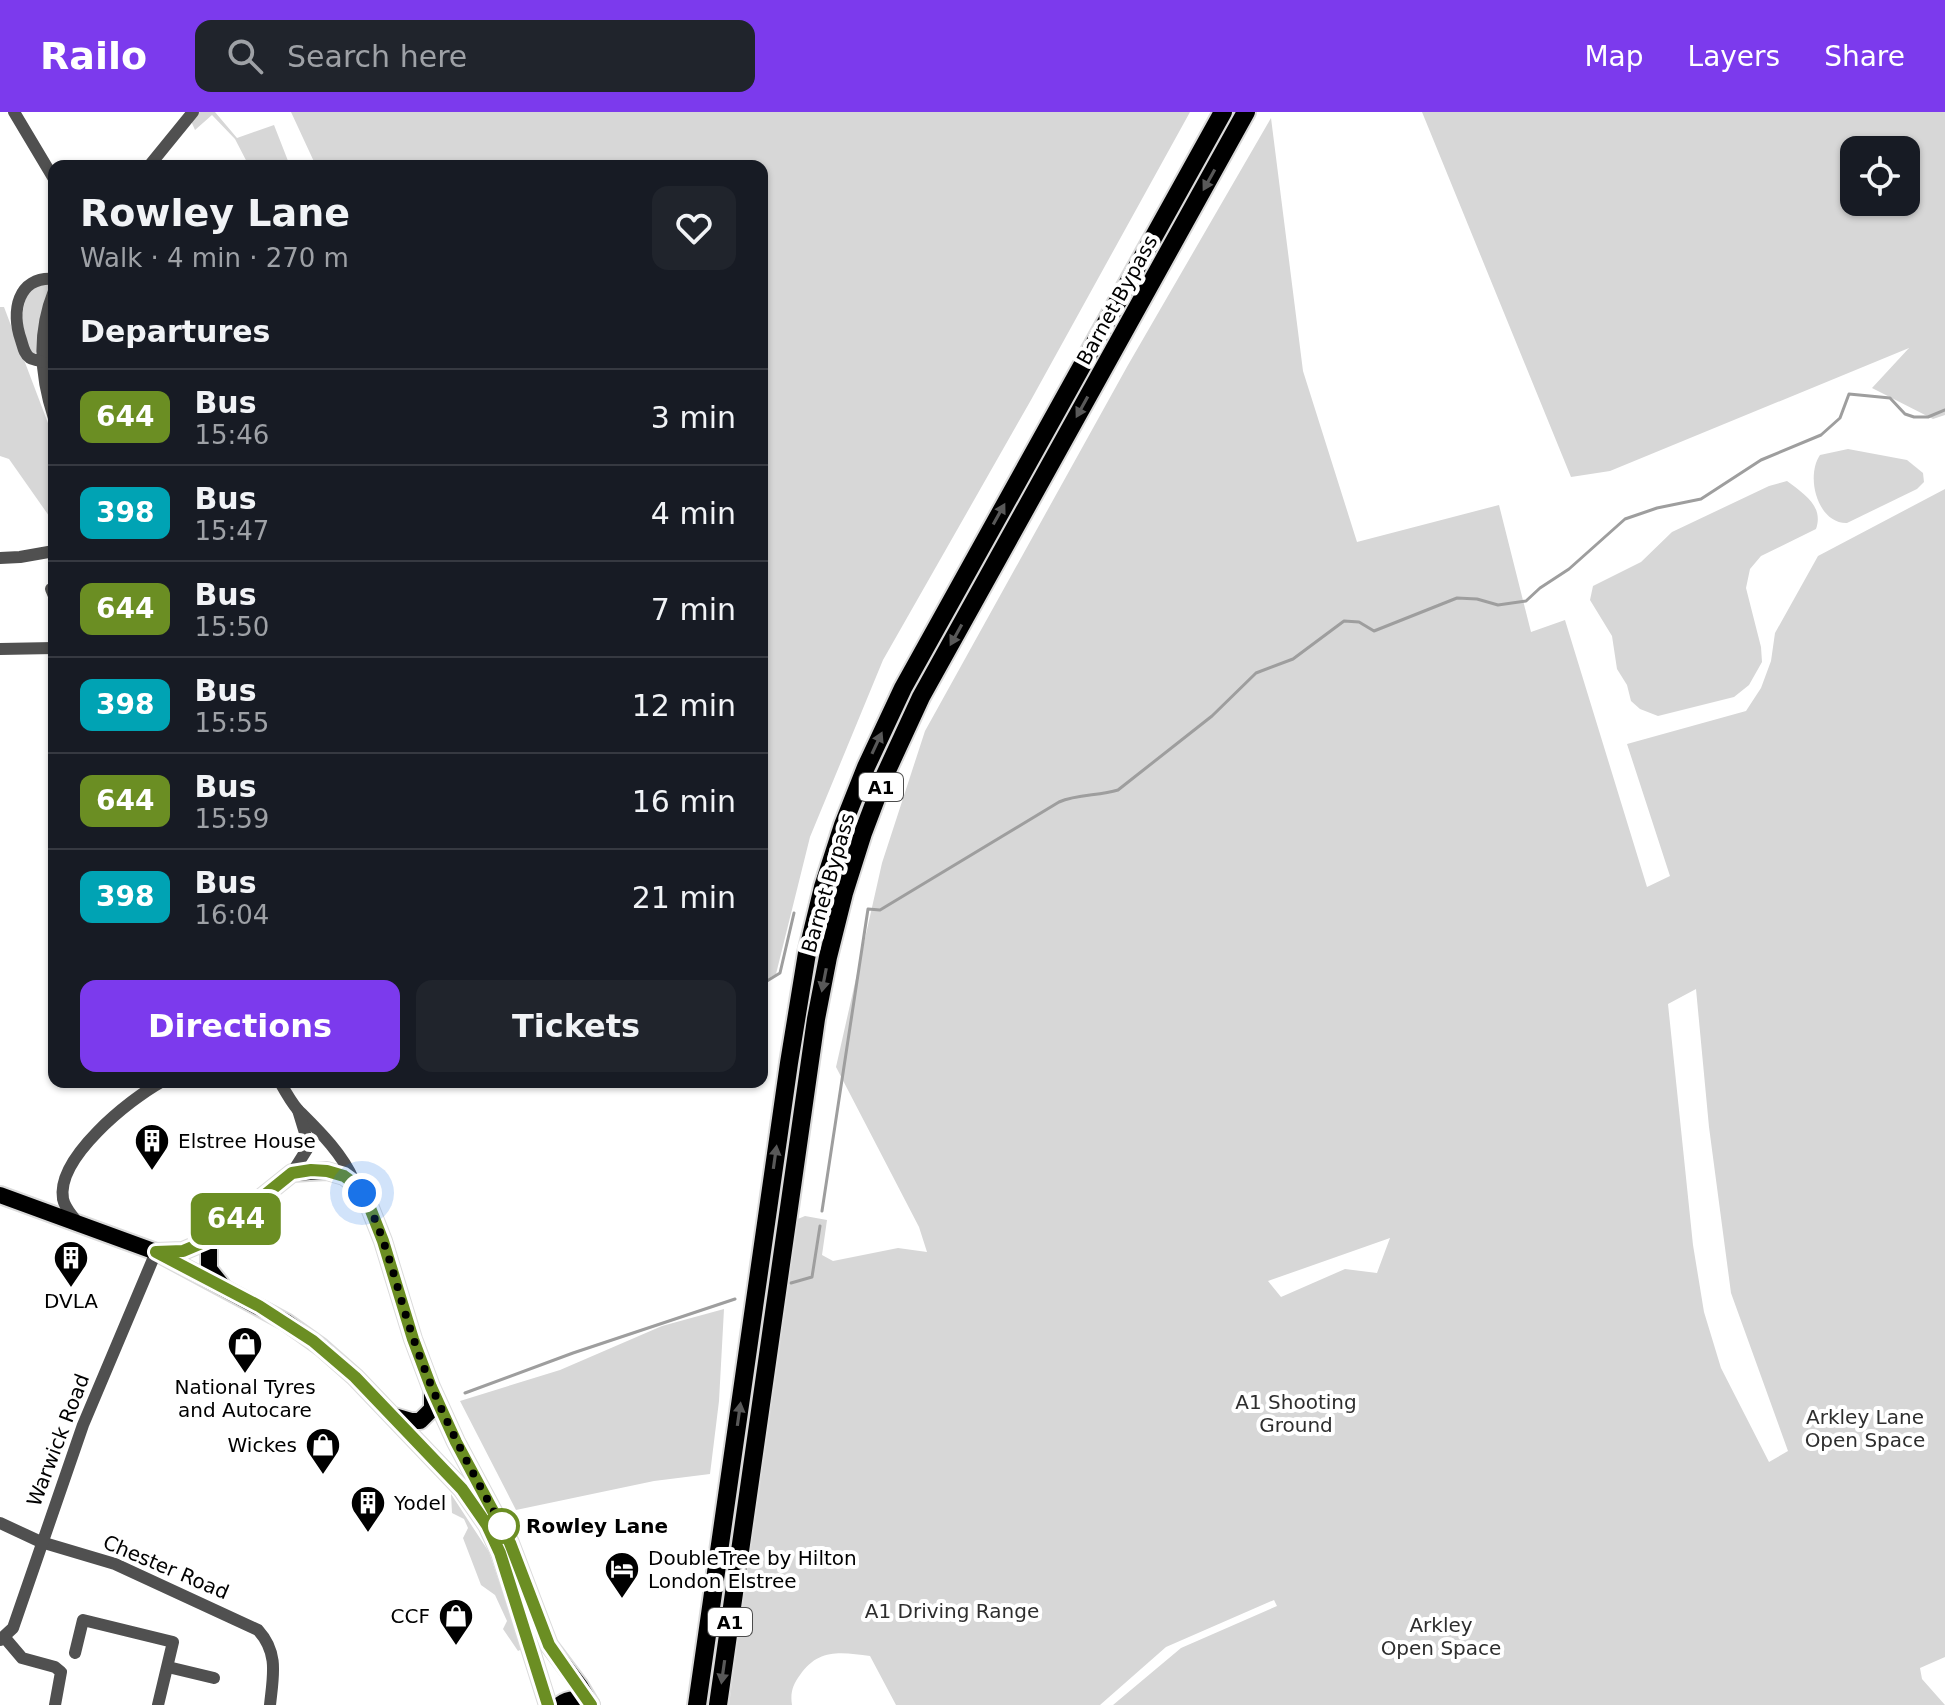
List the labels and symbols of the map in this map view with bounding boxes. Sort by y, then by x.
one-way arrow [1202,169,1216,191]
street label: Barnet Bypass [1072,231,1162,369]
one-way arrow [1075,396,1089,419]
one-way arrow [992,503,1006,525]
one-way arrow [949,623,963,646]
one-way arrow [870,731,884,755]
road number: A1 [859,773,903,801]
street label: Barnet Bypass [797,810,859,956]
one-way arrow [817,968,829,993]
building icon: Elstree House [133,1122,171,1172]
place label: Elstree House [178,1129,316,1153]
one-way arrow [769,1144,782,1169]
your location [342,1173,382,1213]
line badge: 644 [190,1193,282,1245]
building icon: DVLA [52,1239,90,1289]
place label: DVLA [44,1289,98,1313]
shop icon: National Tyres and Autocare [226,1325,264,1375]
street label: Warwick Road [22,1370,94,1510]
place label: National Tyres and Autocare [174,1375,316,1422]
park label: A1 Shooting Ground [1235,1390,1357,1437]
one-way arrow [733,1401,746,1426]
park label: Arkley Lane Open Space [1805,1405,1925,1452]
shop icon: Wickes [304,1426,342,1476]
place label: Wickes [228,1433,297,1457]
building icon: Yodel [349,1484,387,1534]
place label: Yodel [393,1491,446,1515]
marker: Rowley Lane [485,1509,519,1543]
place label: Rowley Lane [526,1514,668,1538]
street label: Chester Road [100,1530,232,1604]
place label: DoubleTree by Hilton London Elstree [648,1546,857,1593]
hotel icon: DoubleTree by Hilton London Elstree [603,1550,641,1600]
shop icon: CCF [437,1597,475,1647]
park label: A1 Driving Range [865,1599,1039,1623]
place label: CCF [391,1604,430,1628]
road number: A1 [708,1608,752,1636]
park label: Arkley Open Space [1381,1613,1501,1660]
one-way arrow [716,1660,729,1685]

